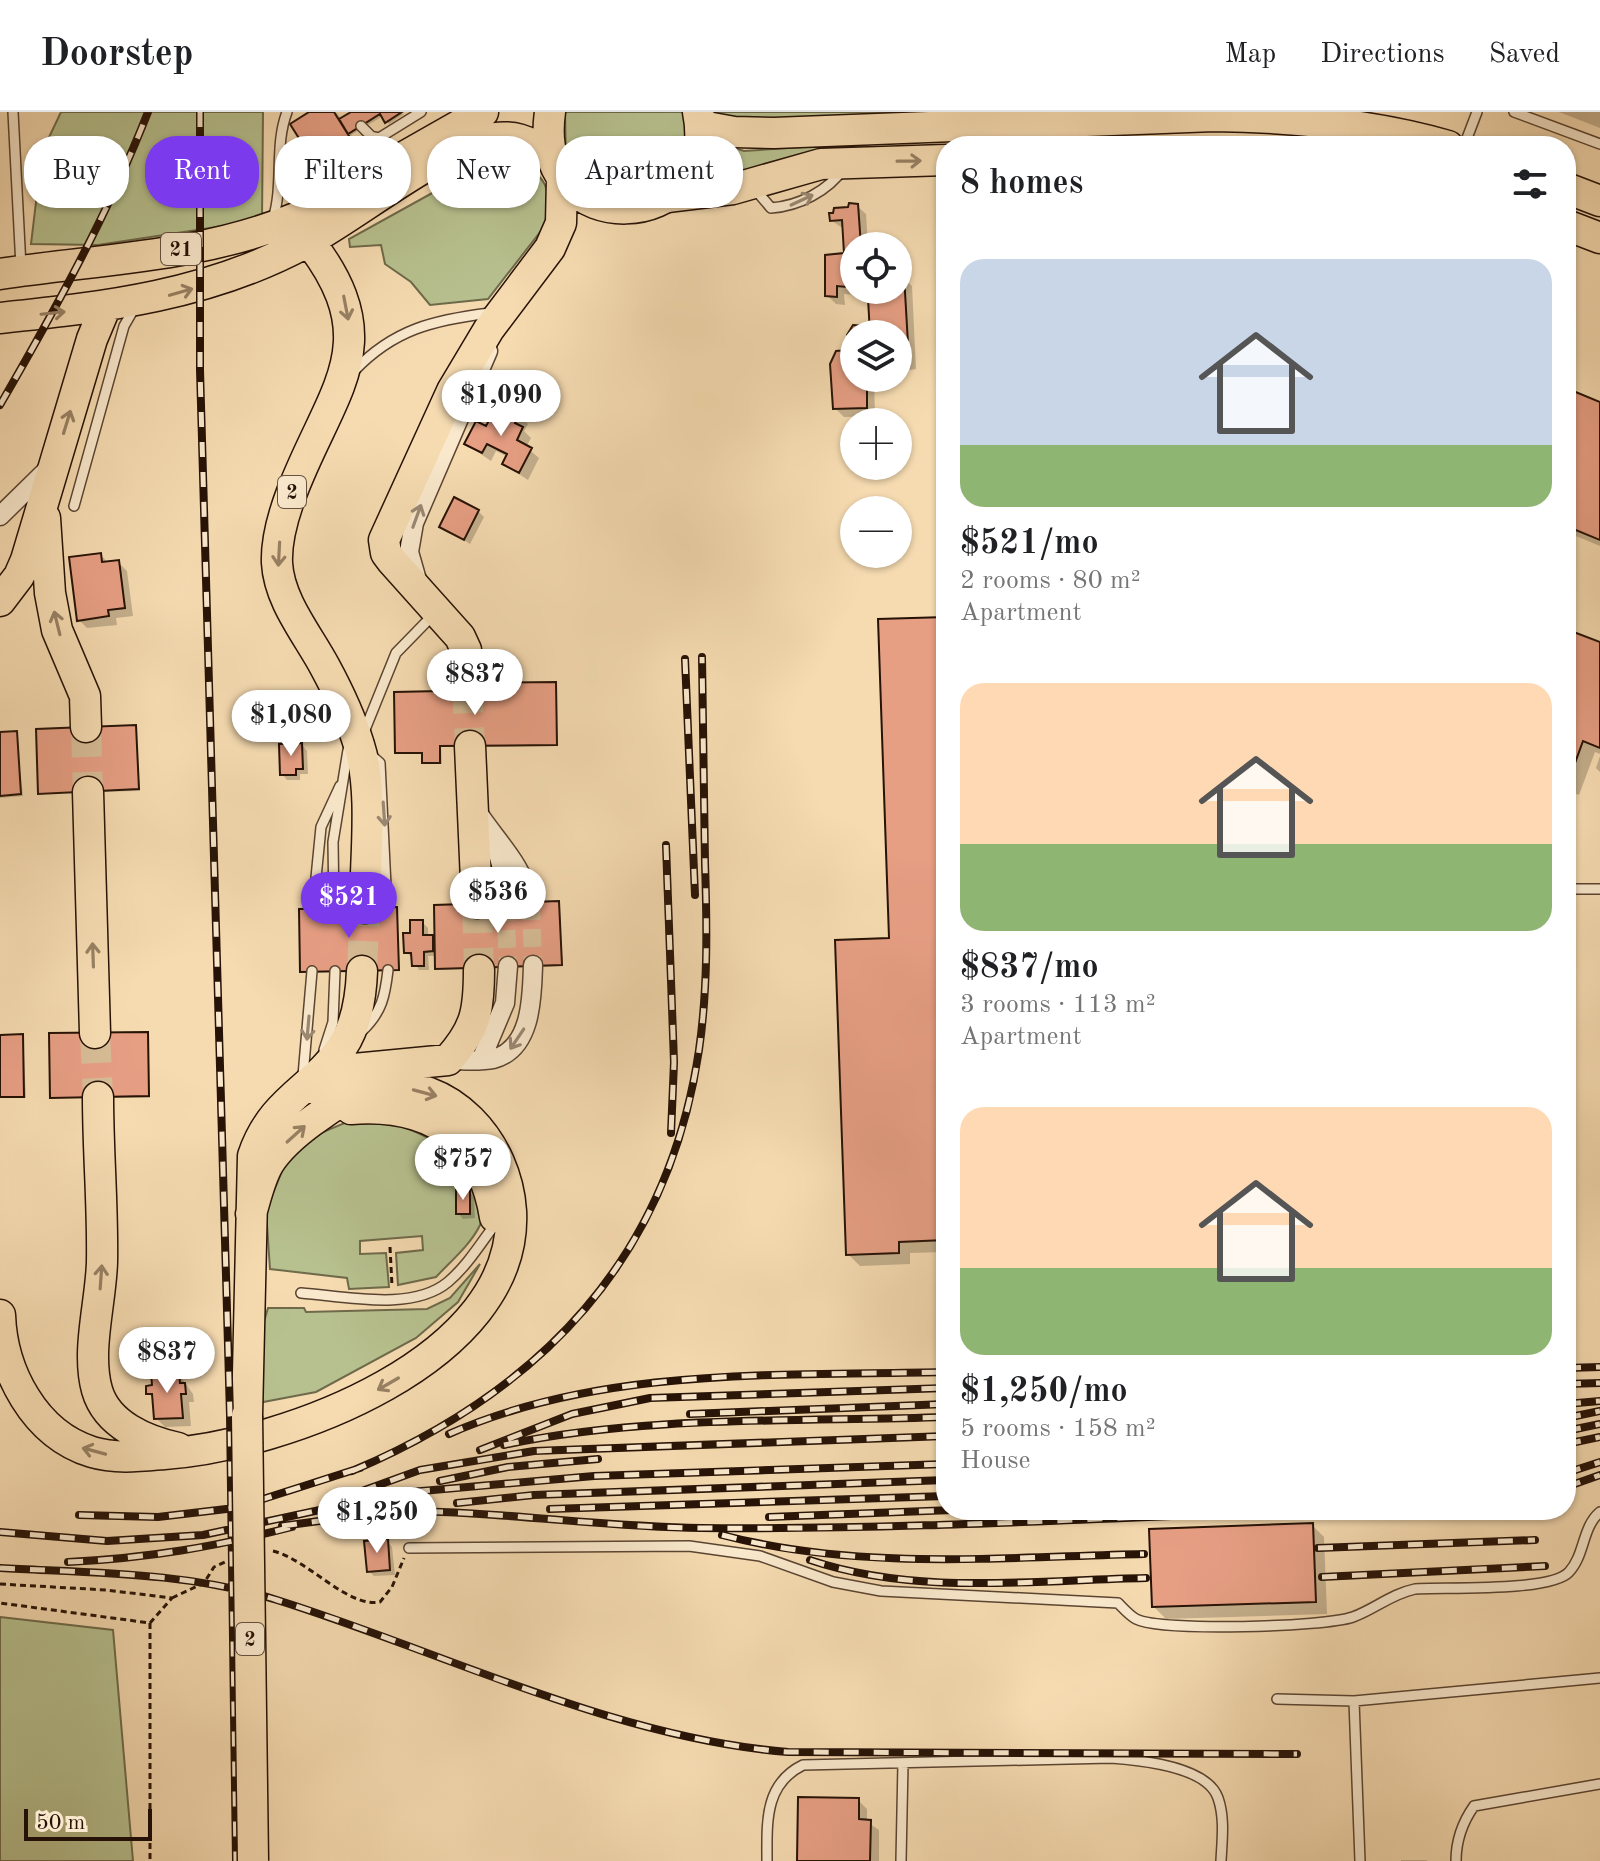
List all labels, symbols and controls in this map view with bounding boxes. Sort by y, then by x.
text: Doorstep [40,36,193,74]
text: Map [1224,41,1276,69]
text: Directions [1320,41,1445,69]
text: Saved [1489,41,1560,69]
chip: Buy [24,136,129,208]
chip: Rent [145,136,259,208]
chip: Filters [275,136,411,208]
chip: New [427,136,540,208]
chip: Apartment [556,136,743,208]
one-way arrow [895,153,922,169]
icon: filters [1508,162,1552,206]
text: 8 homes [960,167,1083,201]
one-way arrow [789,192,813,207]
map controls [840,232,912,568]
button: locate [840,232,912,304]
road number: 21 [161,233,201,265]
one-way arrow [168,283,194,298]
one-way arrow [339,295,354,321]
one-way arrow [39,305,66,320]
icon: home [1184,311,1328,455]
button: layers [840,320,912,392]
pin: $1,090 [436,370,566,438]
text: $1,090 [460,383,542,409]
button: + [840,408,912,480]
one-way arrow [60,409,75,434]
road number: 2 [278,476,306,508]
button: − [840,496,912,568]
one-way arrow [411,503,426,528]
text: $521/mo [960,527,1099,561]
one-way arrow [271,540,286,567]
text: 2 rooms · 80 m² [960,568,1141,594]
text: Apartment [960,600,1082,626]
one-way arrow [49,611,64,637]
pin: $837 [428,649,522,717]
text: $837 [445,662,505,688]
pin: $1,080 [226,690,356,758]
text: $1,080 [250,703,332,729]
icon: home [1184,735,1328,879]
one-way arrow [377,800,392,827]
pin: $536 [451,867,545,935]
pin: $521 [302,872,396,940]
text: $536 [468,880,528,906]
text: $521 [319,885,379,911]
one-way arrow [85,942,100,969]
text: $837/mo [960,951,1099,985]
text: 3 rooms · 113 m² [960,992,1156,1018]
one-way arrow [301,1015,316,1041]
text: Apartment [960,1024,1082,1050]
one-way arrow [509,1028,525,1050]
one-way arrow [411,1086,437,1101]
one-way arrow [285,1126,305,1144]
pin: $757 [416,1134,510,1202]
text: $757 [433,1147,493,1173]
icon: home [1184,1159,1328,1303]
one-way arrow [94,1264,109,1291]
pin: $837 [120,1327,214,1395]
text: $837 [137,1340,197,1366]
text: $1,250/mo [960,1375,1128,1409]
one-way arrow [377,1376,400,1392]
text: 5 rooms · 158 m² [960,1416,1156,1442]
one-way arrow [82,1442,108,1457]
text: House [960,1448,1031,1474]
pin: $1,250 [312,1487,442,1555]
text: $1,250 [336,1500,418,1526]
road number: 2 [236,1623,264,1655]
scale bar [24,1805,152,1841]
text: 50 m [36,1812,85,1834]

